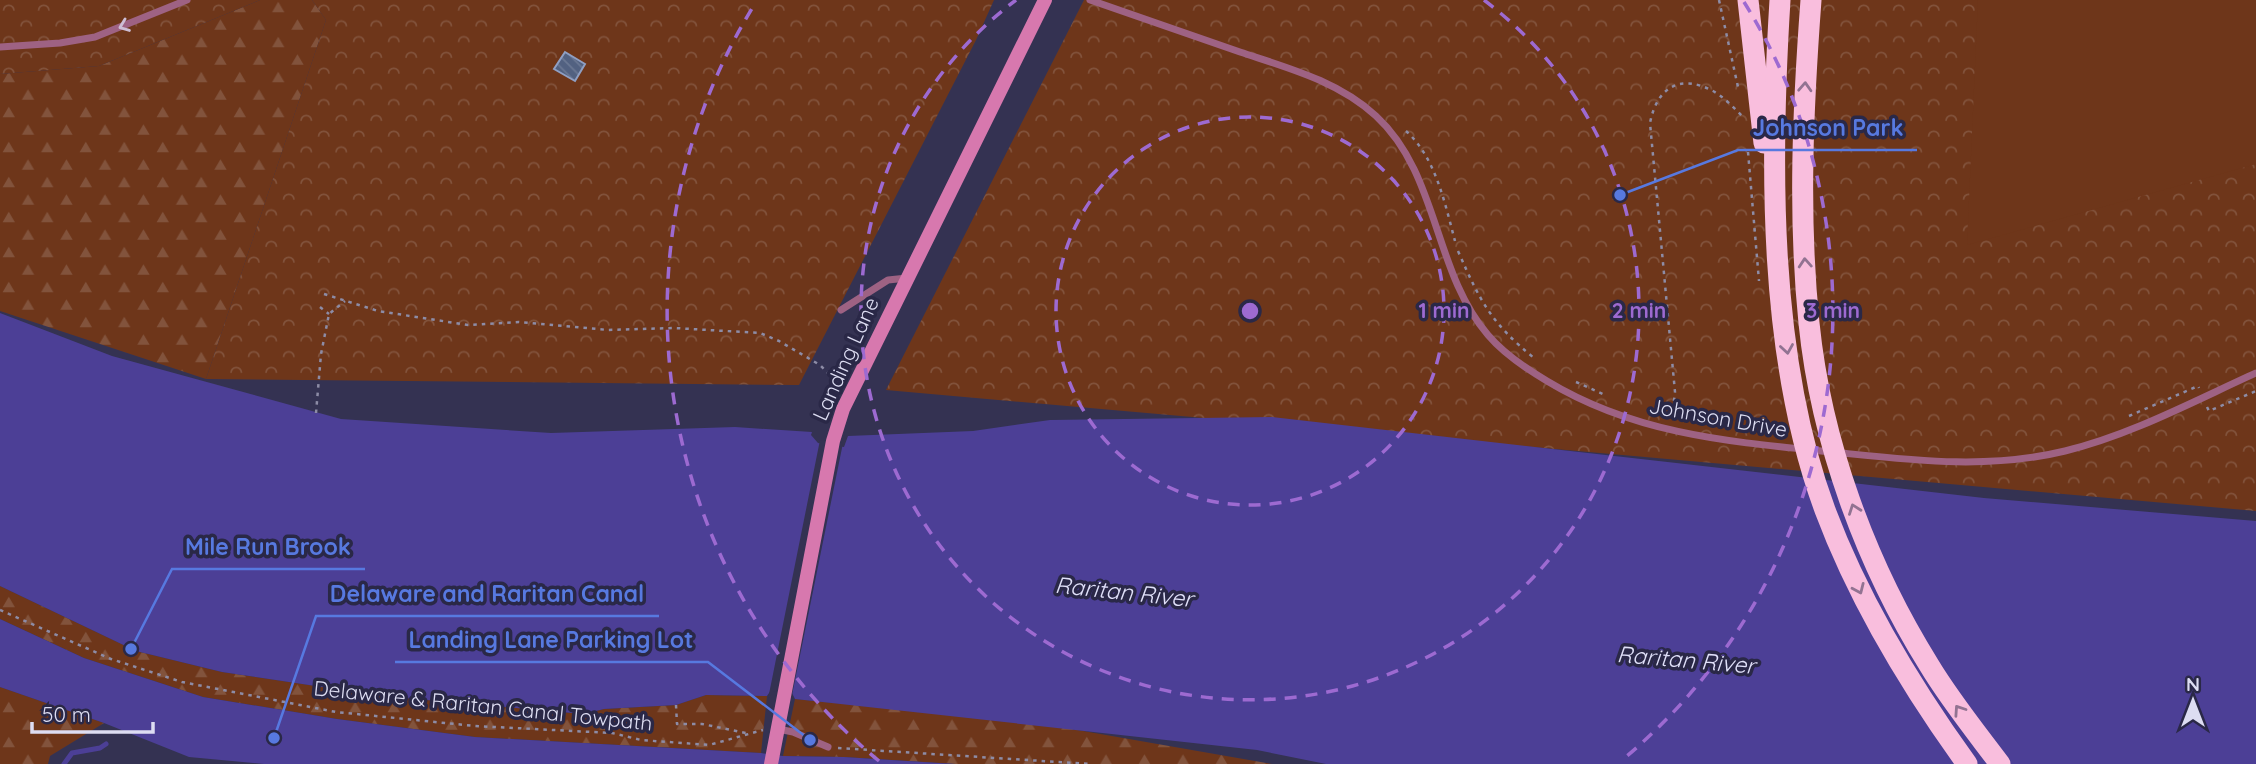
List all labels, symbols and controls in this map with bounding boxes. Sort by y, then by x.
one-way arrow [118,18,131,32]
one-way arrow [1797,82,1812,93]
callout: Johnson Park [1738,106,1917,150]
text: Johnson Park [1752,113,1904,142]
one-way arrow [1798,257,1813,268]
street label: Landing Lane [806,293,884,424]
text: 1 min [1419,297,1469,323]
text: 2 min [1612,297,1666,323]
text: 3 min [1806,297,1860,323]
centre of rings [1238,299,1262,323]
one-way arrow [1779,343,1794,354]
street label: Johnson Drive [1647,392,1789,442]
one-way arrow [1848,503,1862,515]
callout: Mile Run Brook [172,525,365,569]
text: Mile Run Brook [185,532,351,561]
water label: Raritan River [1054,570,1198,614]
callout: Delaware and Raritan Canal [316,572,659,616]
text: Delaware and Raritan Canal [330,579,644,608]
one-way arrow [1851,582,1865,594]
callout: Landing Lane Parking Lot [395,618,708,662]
text: Landing Lane Parking Lot [408,625,694,654]
water label: Raritan River [1616,639,1760,680]
north arrow [2158,666,2228,736]
text: N [2186,672,2200,696]
street label: Delaware & Raritan Canal Towpath [312,674,654,736]
scale bar [32,690,152,734]
text: 50 m [42,701,91,727]
one-way arrow [1955,705,1967,718]

